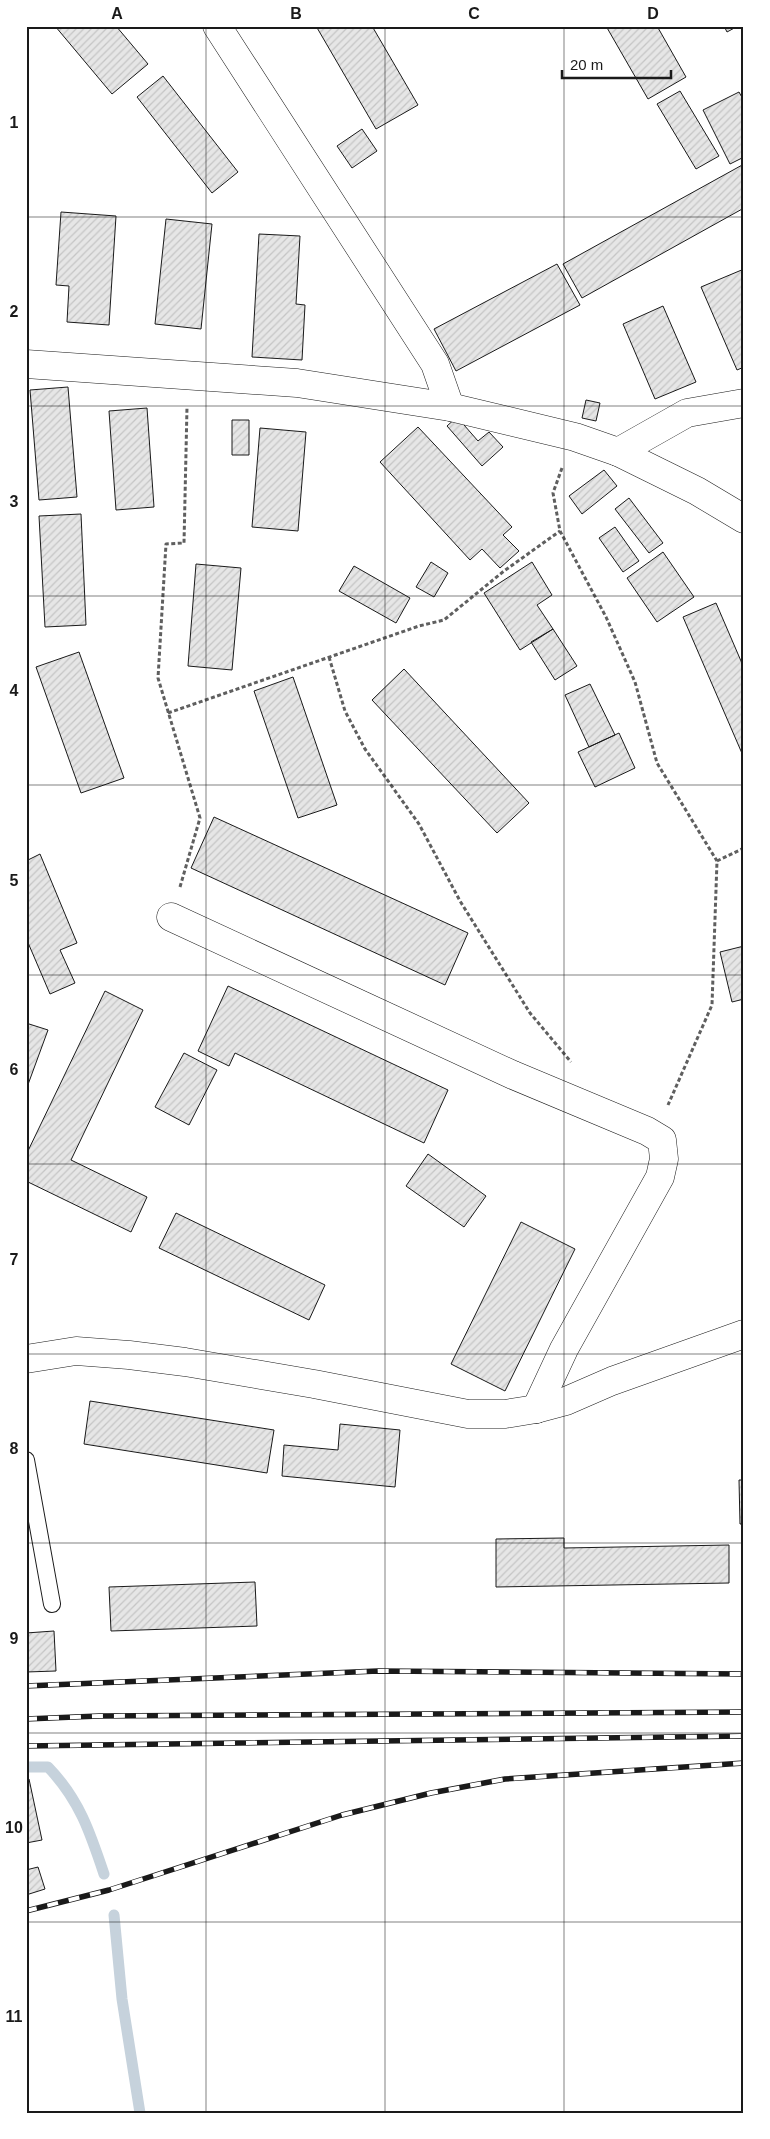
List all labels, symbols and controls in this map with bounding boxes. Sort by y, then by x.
text: A [111,5,123,22]
text: B [290,5,302,22]
text: C [468,5,480,22]
text: D [647,5,659,22]
scale bar [562,48,671,80]
text: 20 m [570,56,603,73]
text: 1 [10,114,19,131]
text: 2 [10,303,19,320]
text: 3 [10,493,19,510]
text: 4 [10,682,19,699]
text: 5 [10,872,19,889]
text: 6 [10,1061,19,1078]
text: 7 [10,1251,19,1268]
text: 8 [10,1440,19,1457]
text: 9 [10,1630,19,1647]
text: 10 [5,1819,23,1836]
text: 11 [6,2008,23,2025]

